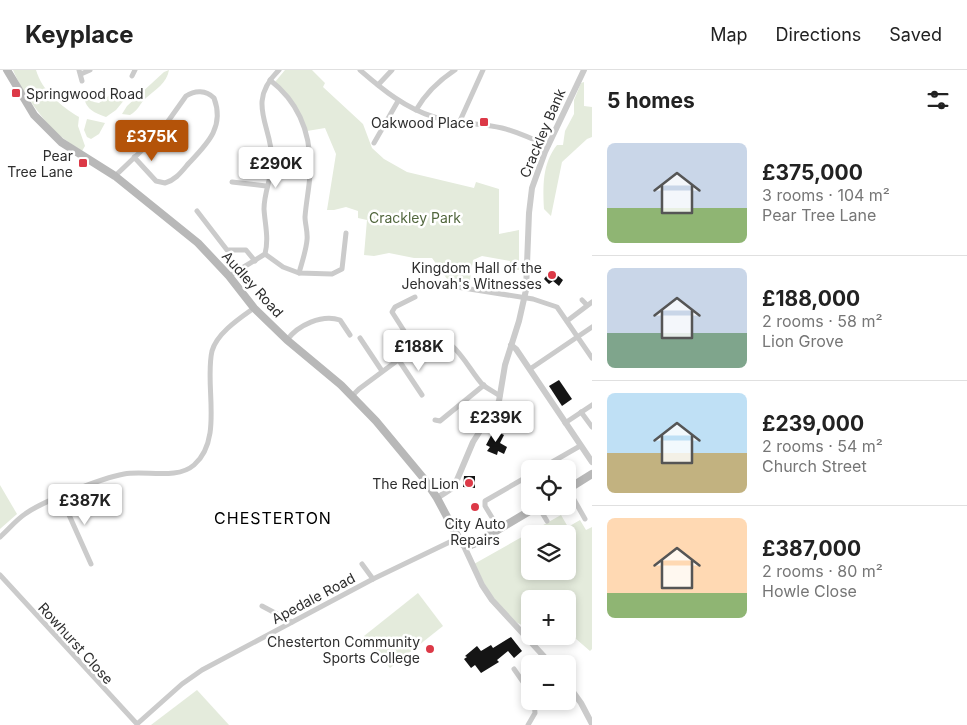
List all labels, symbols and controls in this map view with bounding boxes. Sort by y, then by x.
text: Keyplace [25,20,134,49]
text: Map [710,24,748,45]
text: Directions [776,24,861,45]
text: Saved [889,24,942,45]
place label: Springwood Road [26,85,144,102]
street label: Crackley Bank [516,86,569,180]
icon: filters [924,86,952,114]
marker: Springwood Road [10,87,22,99]
text: 5 homes [607,88,695,113]
place label: Oakwood Place [371,114,474,131]
marker: Oakwood Place [478,116,490,128]
pin: £375K [117,119,187,162]
text: £375K [126,126,178,146]
pin: £290K [241,146,311,189]
place label: Pear Tree Lane [7,147,73,180]
text: £290K [250,153,302,173]
marker: Pear Tree Lane [77,157,89,169]
text: £375,000 [762,160,863,185]
icon: home [647,163,707,223]
text: 3 rooms · 104 m² [762,185,890,205]
text: Pear Tree Lane [762,205,876,225]
park label: Crackley Park [369,209,461,226]
street label: Audley Road [219,247,287,321]
place label: Kingdom Hall of the Jehovah's Witnesses [401,259,542,292]
marker: Kingdom Hall of the Jehovah's Witnesses [546,269,558,281]
text: £188,000 [762,286,860,311]
icon: home [647,288,707,348]
text: 2 rooms · 58 m² [762,311,882,331]
pin: £188K [384,330,454,372]
text: Lion Grove [762,331,843,351]
text: £188K [394,336,444,356]
pin: £239K [461,400,531,443]
text: £239K [470,407,522,427]
text: £239,000 [762,411,864,436]
icon: home [647,413,707,473]
text: 2 rooms · 54 m² [762,436,883,456]
text: Church Street [762,456,867,476]
map controls [521,460,576,710]
button: locate [521,460,576,515]
place label: The Red Lion [372,475,459,492]
marker: The Red Lion [463,477,475,489]
pin: £387K [50,484,120,526]
text: £387K [59,490,111,510]
marker: City Auto Repairs [469,501,481,513]
district label: CHESTERTON [214,508,332,528]
place label: City Auto Repairs [444,515,506,548]
button: layers [521,525,576,580]
text: £387,000 [762,536,861,561]
icon: home [647,538,707,598]
text: 2 rooms · 80 m² [762,561,883,581]
street label: Apedale Road [268,569,358,627]
text: Howle Close [762,581,857,601]
button: + [521,590,576,645]
street label: Rowhurst Close [35,599,117,687]
place label: Chesterton Community Sports College [267,633,420,666]
marker: Chesterton Community Sports College [424,643,436,655]
button: − [521,655,576,710]

